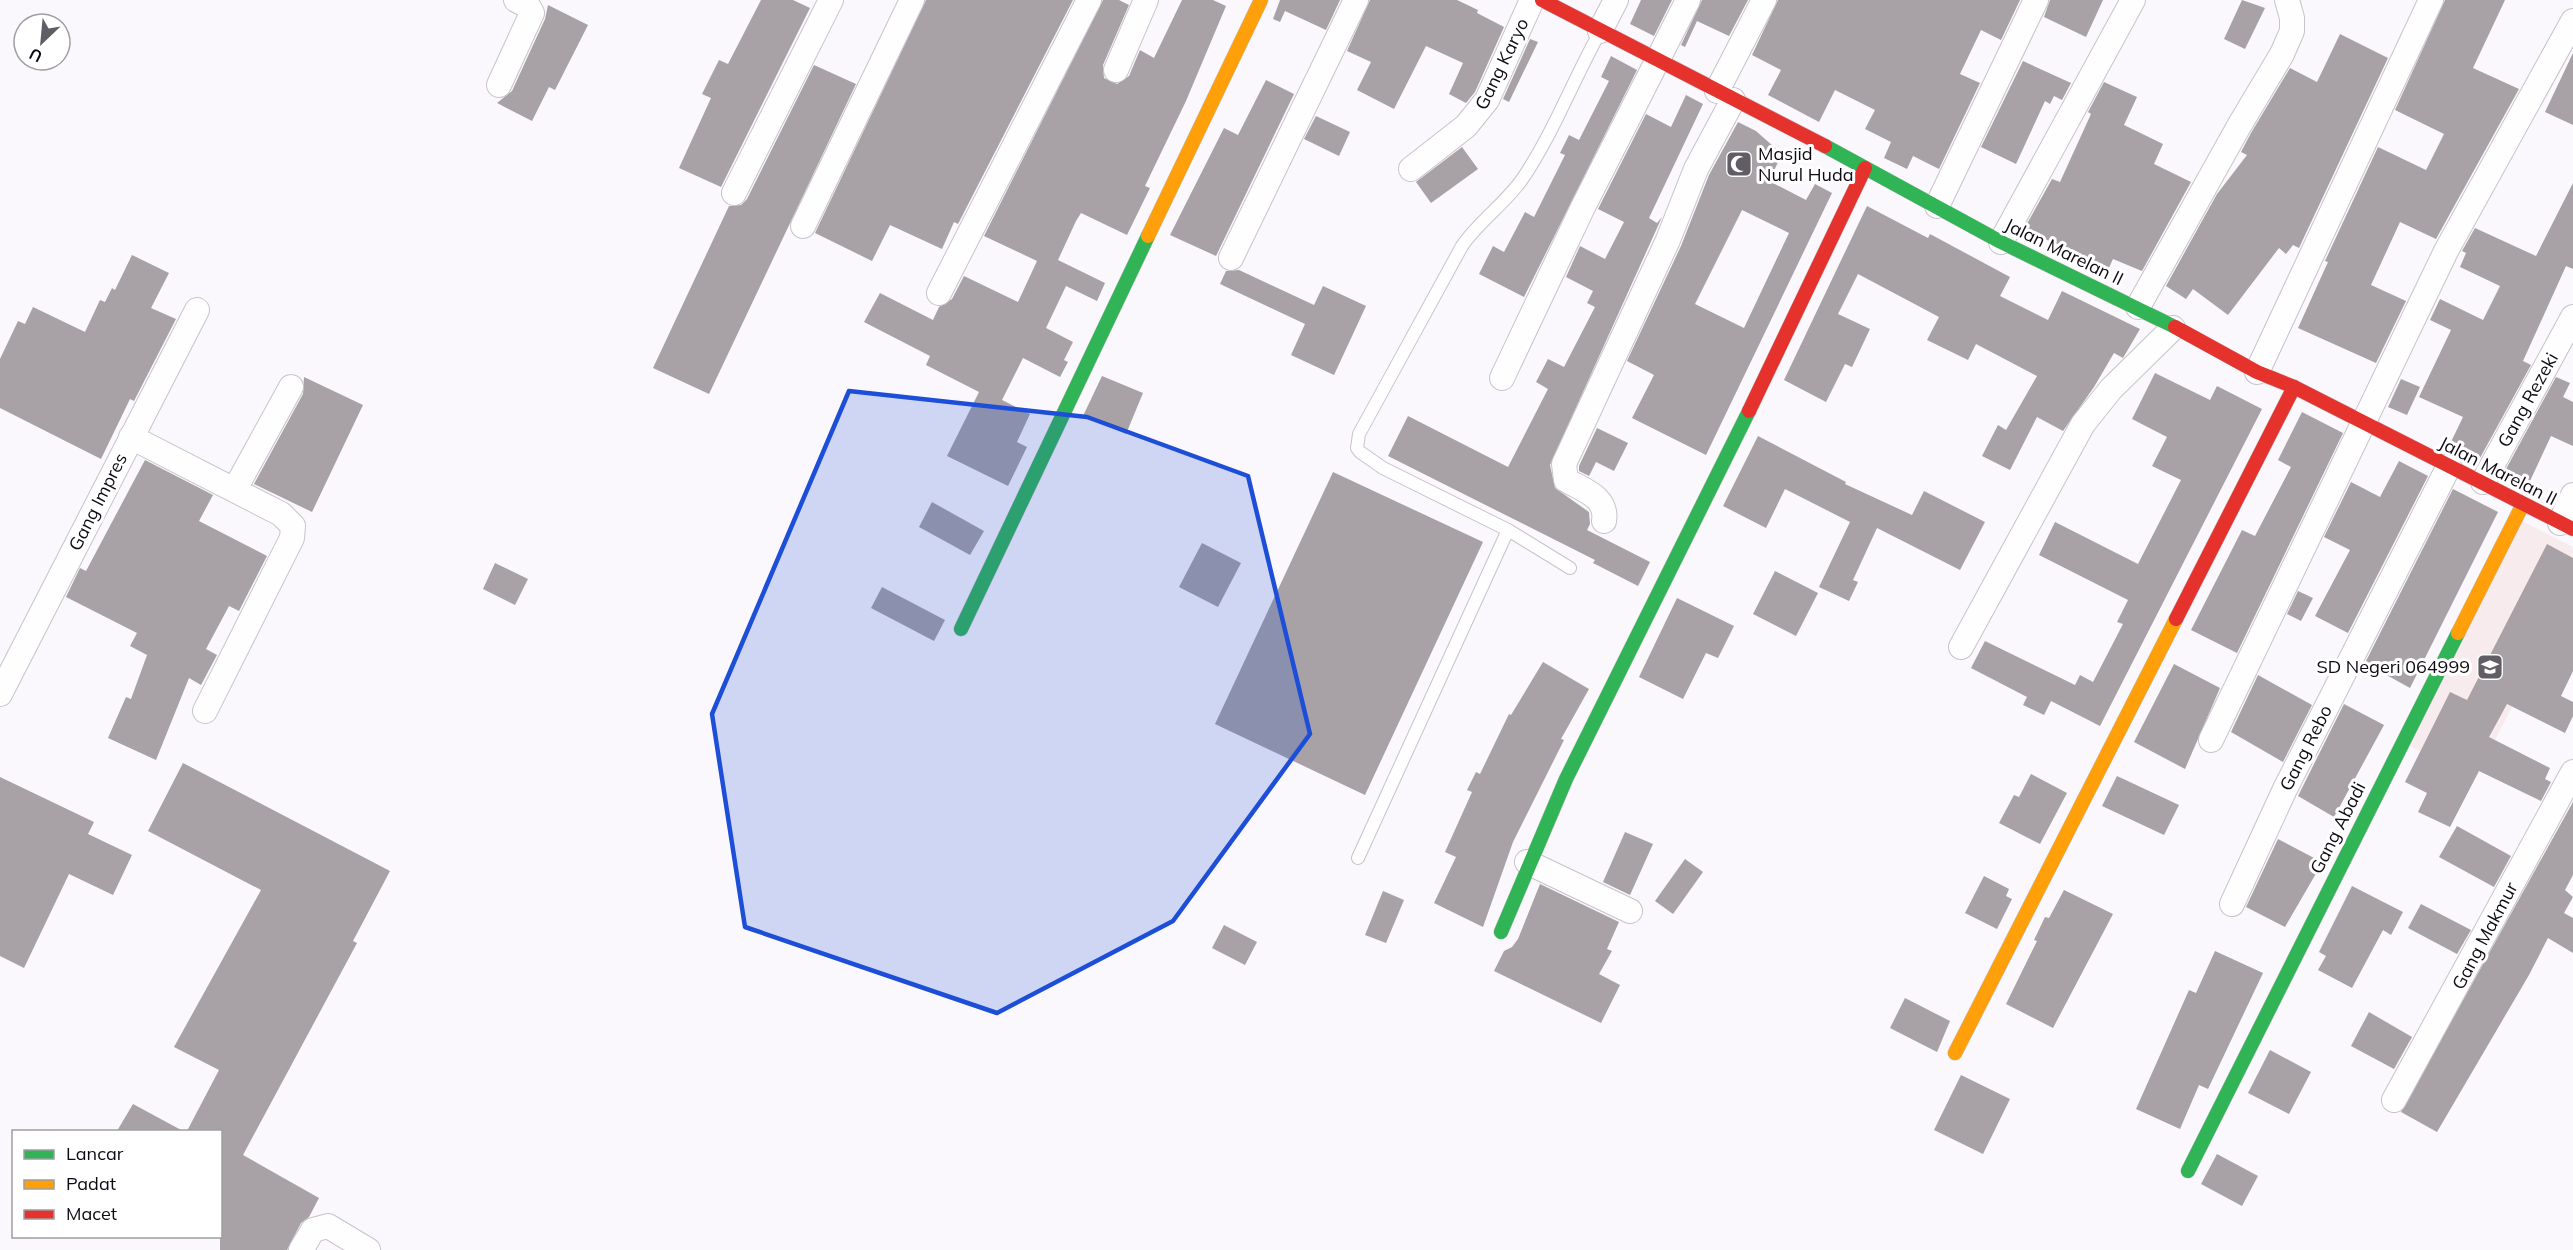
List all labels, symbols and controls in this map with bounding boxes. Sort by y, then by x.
north arrow [12,12,72,72]
street label: Gang Karyo [1470,14,1534,113]
text: U [26,44,45,67]
place label: Masjid Nurul Huda [1758,142,1854,186]
mosque icon: Masjid Nurul Huda [1724,149,1754,179]
street label: Jalan Marelan II [2001,213,2127,290]
street label: Gang Rezeki [2492,348,2563,451]
street label: Jalan Marelan II [2435,431,2561,510]
street label: Gang Impres [63,449,132,554]
school or university icon: SD Negeri 064999 [2475,652,2505,682]
place label: SD Negeri 064999 [2316,655,2470,678]
street label: Gang Rebo [2274,701,2337,795]
street label: Gang Abadi [2305,778,2370,878]
street label: Gang Makmur [2447,878,2523,993]
legend [12,1130,222,1238]
text: Lancar [66,1142,124,1165]
text: Padat [66,1172,116,1195]
text: Macet [66,1202,117,1225]

